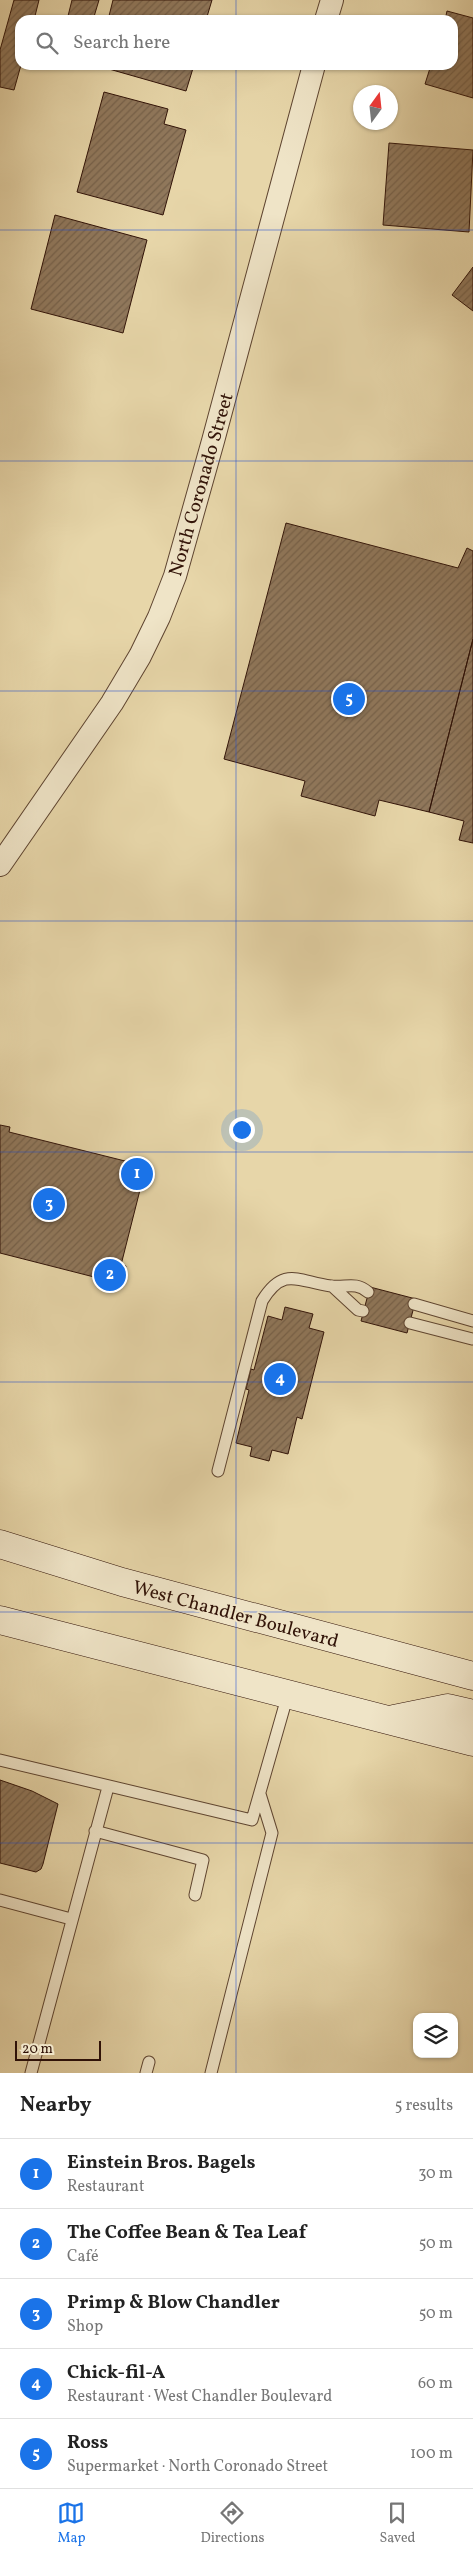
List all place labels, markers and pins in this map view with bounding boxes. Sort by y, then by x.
pin: 5 [333,680,365,718]
pin: 1 [121,1155,153,1193]
pin: 3 [33,1185,65,1223]
pin: 2 [94,1256,126,1294]
pin: 4 [264,1360,296,1398]

